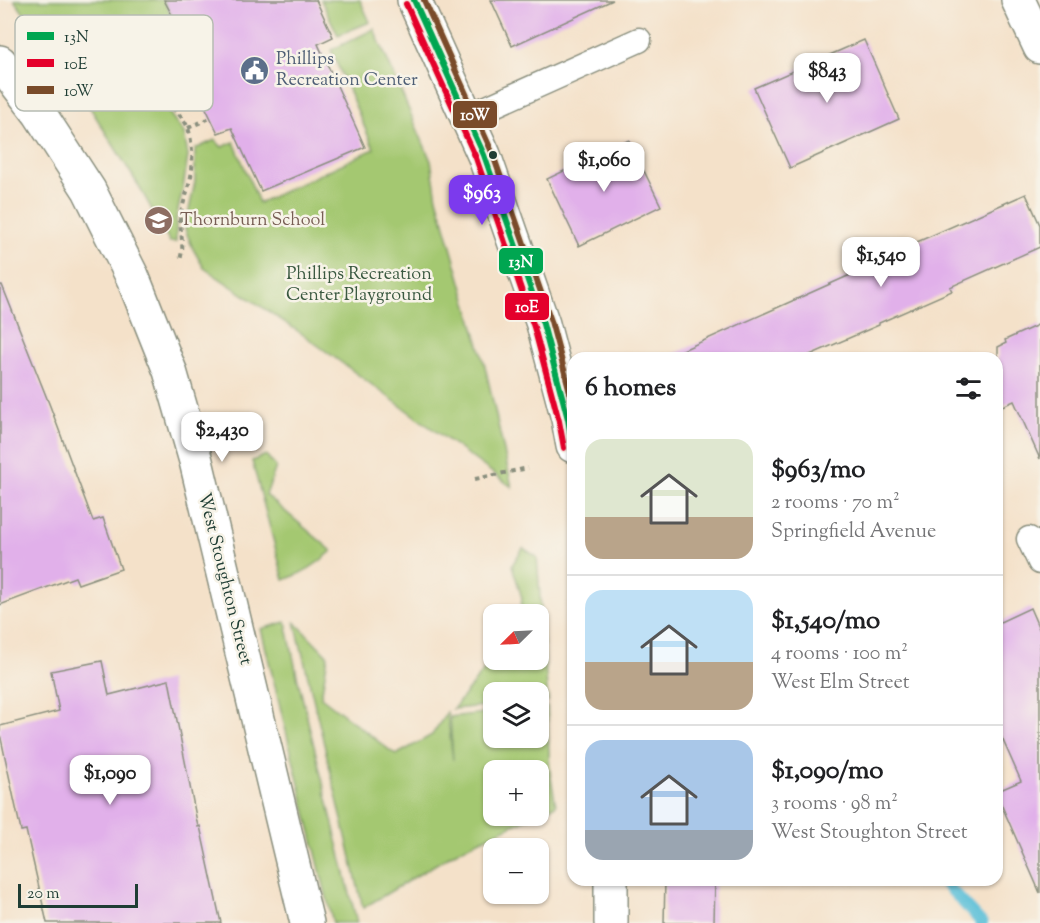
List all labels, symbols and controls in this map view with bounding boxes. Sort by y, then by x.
legend [15,15,213,111]
text: 13N [64,27,89,50]
place label: Phillips Recreation Center [276,47,418,94]
pin: $843 [791,53,863,104]
text: 10E [64,54,88,77]
public building icon: Phillips Recreation Center [239,54,271,86]
text: $843 [808,58,846,87]
text: 10W [64,81,94,104]
line badge: 10W [452,100,498,129]
text: 10W [460,105,490,128]
pin: $1,060 [555,142,653,193]
text: $1,060 [578,147,630,176]
unlabelled marker [487,149,499,161]
pin: $963 [446,175,518,226]
text: $963 [463,180,501,209]
school or university icon: Thornburn School [143,205,175,237]
place label: Thornburn School [180,208,325,234]
pin: $1,540 [832,237,930,288]
text: $1,540 [856,242,906,271]
line badge: 13N [498,247,544,275]
text: 13N [509,252,534,275]
park label: Phillips Recreation Center Playground [286,262,432,309]
line badge: 10E [504,292,550,321]
text: 10E [515,297,539,320]
text: 6 homes [585,370,676,407]
icon: filters [952,372,985,405]
pin: $2,430 [173,412,271,463]
text: $2,430 [195,417,249,446]
text: $963/mo [771,452,865,489]
icon: home [633,463,705,535]
text: 2 rooms · 70 m² [771,489,900,518]
street label: West Stoughton Street [190,490,258,668]
text: Springfield Avenue [771,518,936,547]
text: $1,540/mo [771,603,880,640]
north arrow [483,604,549,670]
map controls [483,604,549,904]
icon: home [633,614,705,686]
text: 4 rooms · 100 m² [771,640,908,669]
text: West Elm Street [771,669,910,698]
button: layers [483,682,549,748]
text: $1,090/mo [771,753,884,790]
pin: $1,090 [61,755,159,806]
text: $1,090 [84,760,136,789]
button: + [483,760,549,826]
icon: home [633,764,705,836]
text: 3 rooms · 98 m² [771,790,898,819]
text: West Stoughton Street [771,819,968,848]
button: − [483,838,549,904]
scale bar [18,881,138,908]
text: 20 m [27,883,60,906]

